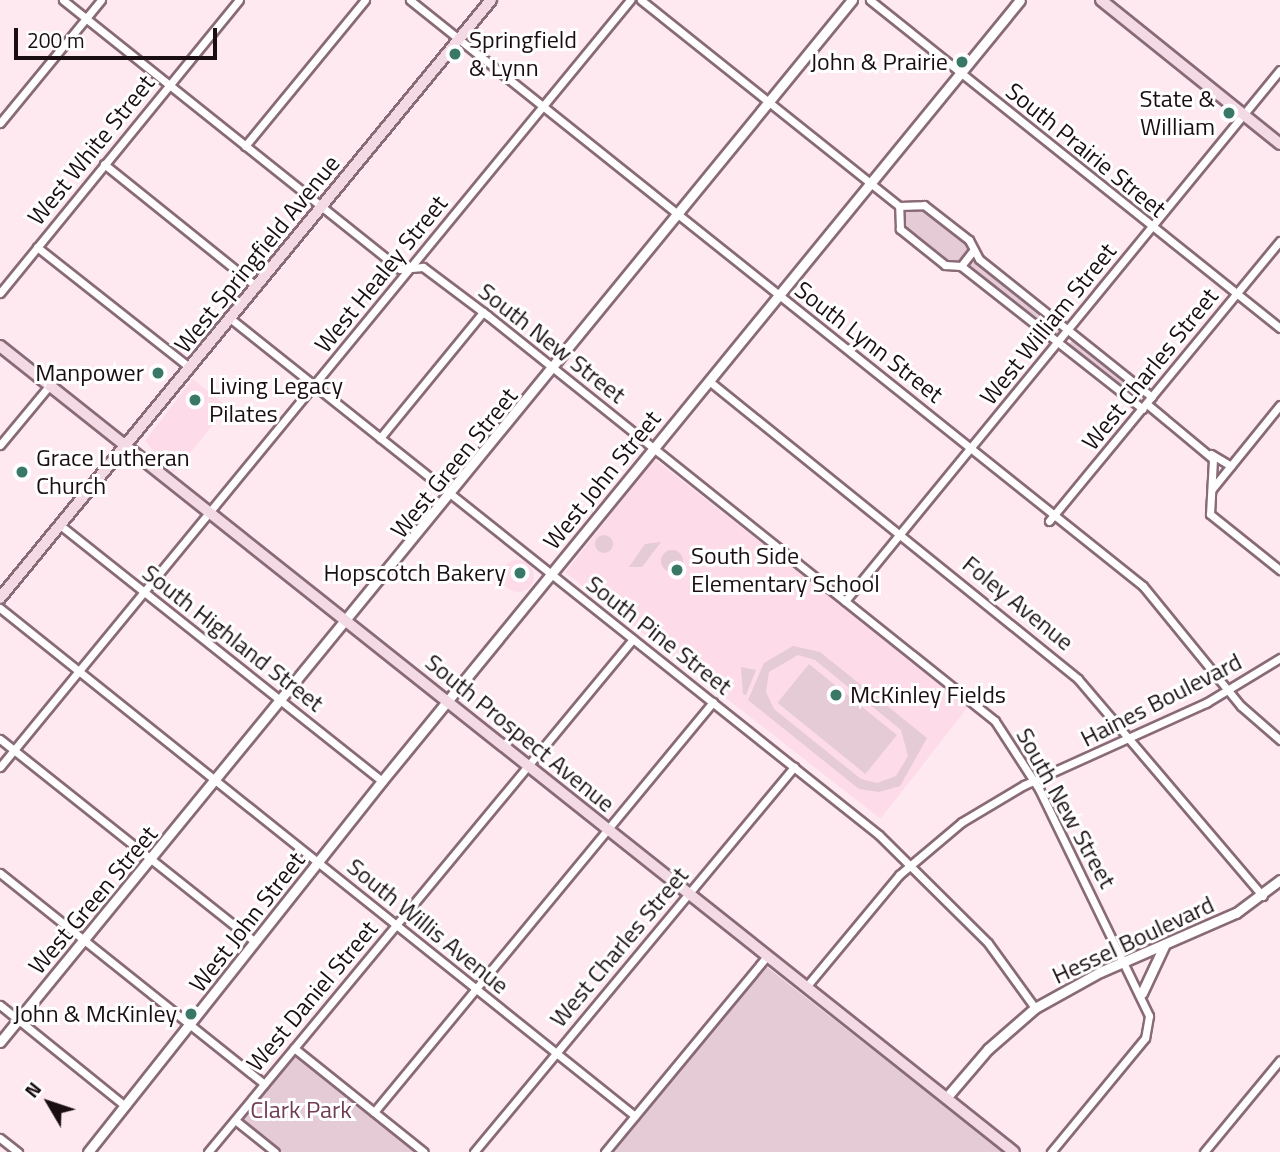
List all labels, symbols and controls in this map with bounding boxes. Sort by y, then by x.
scale bar [18,14,220,58]
text: 200 m [27,24,84,56]
place label: Springfield & Lynn [469,26,577,82]
marker: Springfield & Lynn [447,46,463,62]
place label: John & Prairie [810,48,948,76]
marker: John & Prairie [954,54,970,70]
street label: West White Street [22,69,160,231]
street label: South Prairie Street [1000,77,1172,223]
place label: State & William [1139,85,1215,141]
marker: State & William [1221,105,1237,121]
street label: West Springfield Avenue [168,149,346,359]
street label: West Healey Street [309,189,453,359]
street label: West William Street [974,237,1122,411]
street label: South Lynn Street [789,275,949,409]
street label: South New Street [473,277,631,409]
street label: West Charles Street [1076,282,1224,456]
place label: Manpower [35,359,144,387]
marker: Manpower [150,365,166,381]
place label: Living Legacy Pilates [209,372,343,428]
street label: West Green Street [385,382,523,544]
marker: Living Legacy Pilates [187,392,203,408]
street label: West John Street [537,405,667,555]
place label: Grace Lutheran Church [36,444,190,500]
marker: Grace Lutheran Church [14,464,30,480]
place label: South Side Elementary School [691,542,880,598]
street label: Foley Avenue [957,550,1079,656]
street label: South Highland Street [137,558,329,718]
place label: Hopscotch Bakery [323,559,506,587]
marker: South Side Elementary School [669,562,685,578]
marker: Hopscotch Bakery [512,565,528,581]
street label: South Pine Street [581,569,737,701]
street label: Haines Boulevard [1076,647,1246,753]
street label: South Prospect Avenue [420,648,620,818]
place label: McKinley Fields [850,681,1006,709]
marker: McKinley Fields [828,687,844,703]
street label: South New Street [1010,723,1122,893]
street label: West Green Street [23,820,163,980]
street label: West John Street [183,846,311,998]
street label: South Willis Avenue [341,852,515,1000]
street label: West Charles Street [544,861,694,1033]
street label: Hessel Boulevard [1048,890,1218,990]
street label: West Daniel Street [240,915,384,1077]
place label: John & McKinley [13,1000,177,1028]
marker: John & McKinley [183,1006,199,1022]
north arrow [14,1068,84,1138]
text: N [17,1075,48,1104]
park label: Clark Park [250,1096,352,1124]

